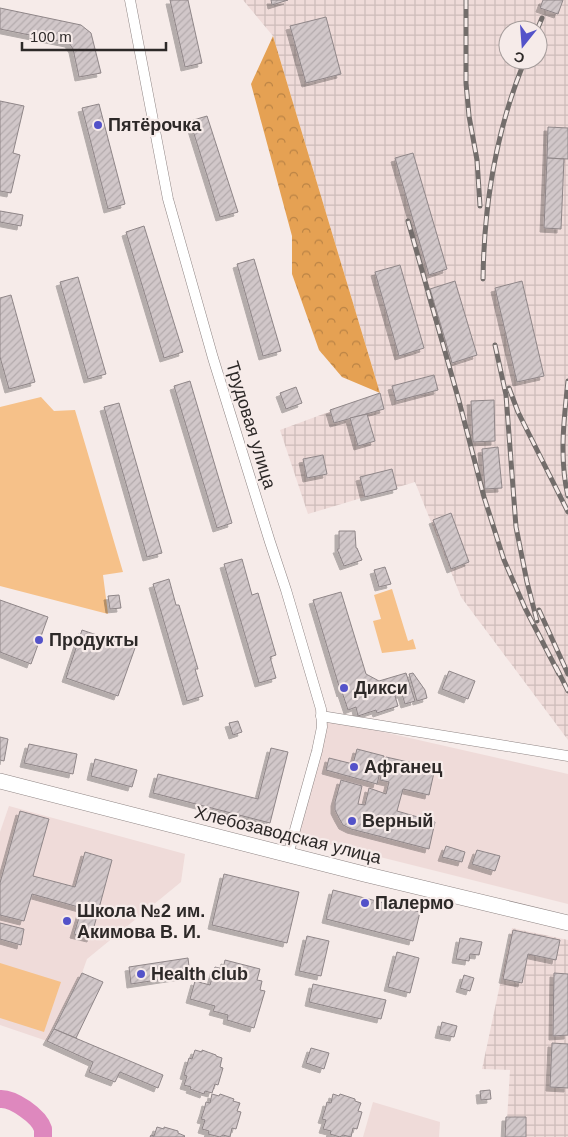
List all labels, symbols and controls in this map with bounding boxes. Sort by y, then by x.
scale bar [22,20,166,52]
north arrow [498,20,548,70]
text: 100 m [30,28,72,45]
text: С [512,48,526,67]
place label: Пятёрочка [108,115,202,135]
marker: Пятёрочка [92,119,104,131]
street label: Трудовая улица [222,359,280,492]
place label: Продукты [49,630,139,650]
marker: Продукты [33,634,45,646]
place label: Дикси [354,678,408,698]
marker: Дикси [338,682,350,694]
place label: Афганец [364,757,442,777]
marker: Афганец [348,761,360,773]
street label: Хлебозаводская улица [193,802,384,868]
place label: Верный [362,811,433,831]
marker: Верный [346,815,358,827]
place label: Палермо [375,893,454,913]
marker: Палермо [359,897,371,909]
place label: Школа №2 им. Акимова В. И. [77,901,205,942]
marker: Школа №2 им. Акимова В. И. [61,915,73,927]
place label: Health club [151,964,248,984]
marker: Health club [135,968,147,980]

